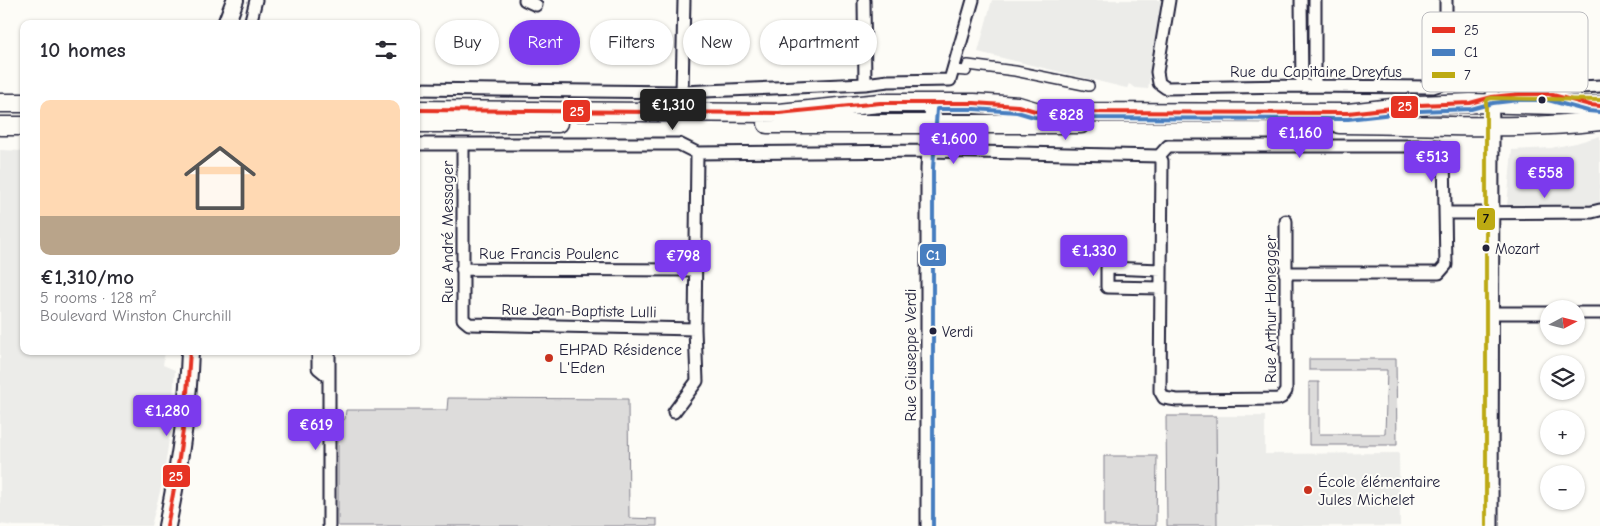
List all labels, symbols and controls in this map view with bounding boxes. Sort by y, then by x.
legend [1422,12,1588,92]
chip: Buy [435,20,499,65]
chip: Rent [509,20,580,65]
chip: Filters [590,20,673,65]
chip: New [683,20,750,65]
chip: Apartment [760,20,877,65]
text: 25 [1464,22,1479,39]
icon: filters [372,36,400,64]
text: 10 homes [40,38,126,62]
text: C1 [1464,44,1478,61]
street label: Rue du Capitaine Dreyfus [1230,63,1402,81]
text: 7 [1464,67,1471,84]
pin: €1,310 [632,88,714,131]
line badge: 25 [1390,95,1419,119]
unlabelled marker [1537,95,1547,105]
text: €1,310 [651,96,695,114]
pin: €828 [1036,98,1096,141]
text: 25 [1398,98,1412,115]
line badge: 25 [562,99,591,123]
text: 25 [570,103,584,120]
text: €828 [1048,106,1084,124]
pin: €1,160 [1259,116,1341,159]
pin: €1,600 [913,122,995,165]
text: €1,160 [1278,124,1322,142]
text: €1,600 [930,130,978,148]
icon: home [175,133,265,223]
pin: €513 [1402,140,1462,183]
text: €513 [1415,148,1449,166]
pin: €558 [1515,156,1575,199]
street label: Rue André Messager [439,160,457,303]
text: €558 [1527,164,1563,182]
line badge: 7 [1476,207,1496,231]
text: 7 [1483,210,1490,227]
pin: €1,330 [1053,234,1135,277]
street label: Rue Arthur Honegger [1262,234,1280,383]
pin: €798 [653,240,713,282]
place label: Mozart [1495,240,1540,258]
text: €1,330 [1071,242,1117,260]
line badge: C1 [919,243,947,267]
marker: Mozart [1481,243,1491,253]
street label: Rue Francis Poulenc [479,245,619,263]
text: €798 [666,247,700,265]
text: C1 [926,247,940,264]
text: €1,310/mo [40,265,134,289]
text: 5 rooms · 128 m² [40,289,156,307]
street label: Rue Giuseppe Verdi [902,289,920,421]
north arrow [1540,300,1585,345]
map controls [1540,300,1585,510]
street label: Rue Jean-Baptiste Lulli [501,301,657,321]
text: Boulevard Winston Churchill [40,307,232,325]
place label: Verdi [942,323,974,341]
marker: Verdi [928,326,938,336]
place label: EHPAD Résidence L'Eden [559,341,682,377]
marker: EHPAD Résidence L'Eden [543,352,555,364]
button: layers [1540,355,1585,400]
pin: €1,280 [126,394,208,437]
text: €1,280 [144,402,190,420]
pin: €619 [286,408,346,451]
button: + [1540,410,1585,455]
text: €619 [299,416,333,434]
line badge: 25 [162,464,191,488]
button: − [1540,465,1585,510]
text: 25 [169,468,183,485]
place label: École élémentaire Jules Michelet [1318,472,1440,509]
marker: École élémentaire Jules Michelet [1302,484,1314,496]

